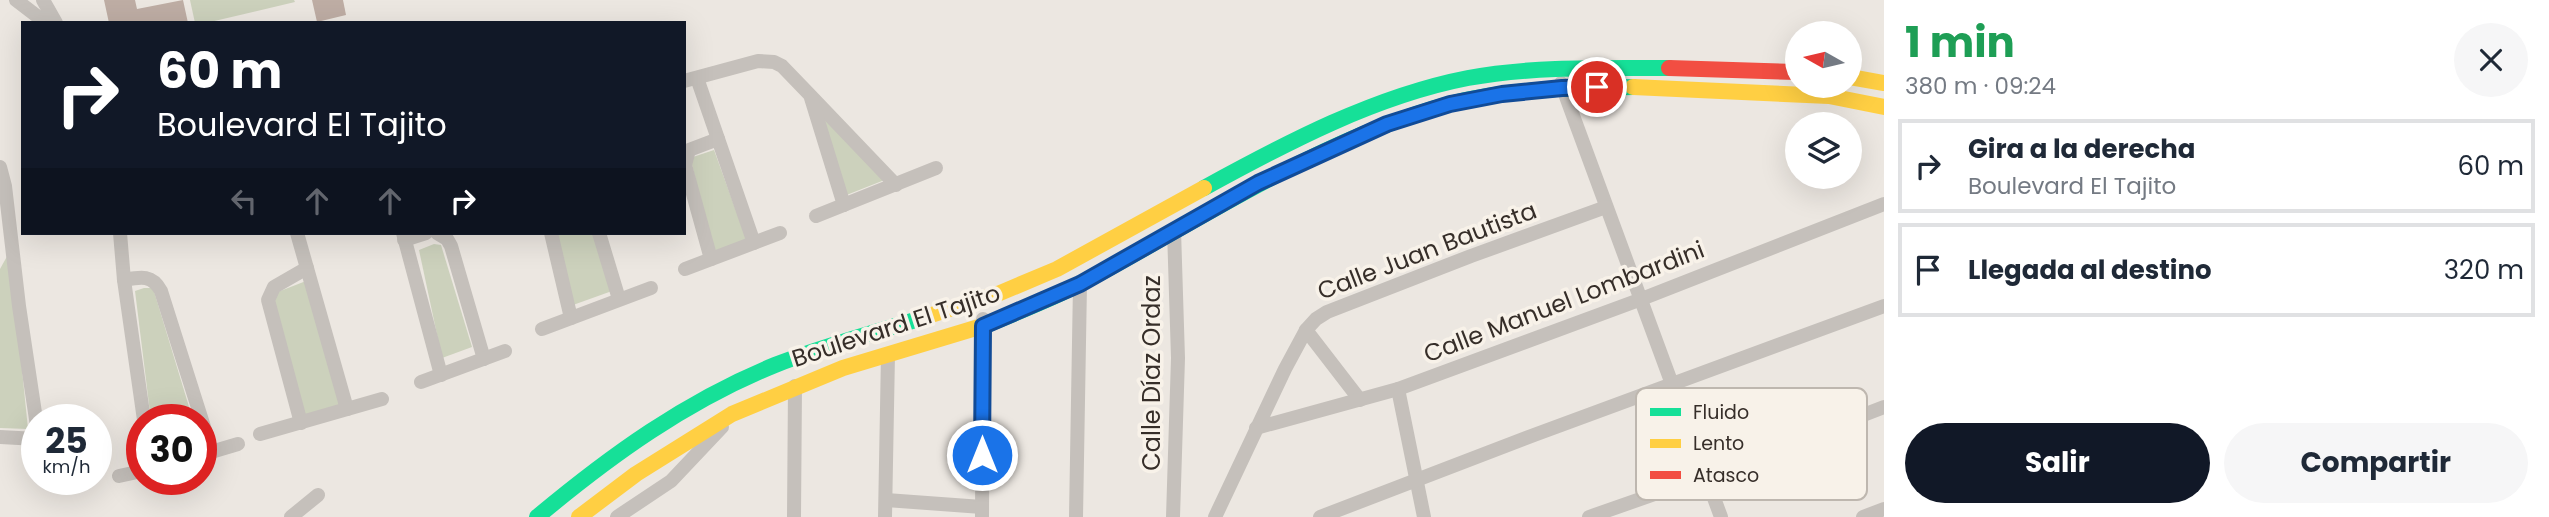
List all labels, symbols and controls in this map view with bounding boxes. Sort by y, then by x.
text: 1 min [1905,13,2015,72]
north arrow [1785,21,1862,98]
map controls [1785,21,1862,189]
button: close [2454,23,2528,97]
text: 60 m [157,37,282,105]
icon: right [42,49,133,140]
pin [1567,57,1627,117]
icon: arrive [1578,68,1616,106]
text: 380 m · 09:24 [1905,70,2056,102]
text: Boulevard El Tajito [157,102,447,147]
button: layers [1785,112,1862,189]
text: Gira a la derecha [1968,131,2196,167]
icon: right [1909,147,1947,185]
text: 60 m [2457,148,2524,184]
text: Boulevard El Tajito [1968,170,2176,202]
icon: left [225,182,263,220]
icon: ahead [298,182,336,220]
icon: ahead [371,182,409,220]
icon: right [444,182,482,220]
street label: Calle Juan Bautista [1312,193,1541,308]
street label: Calle Manuel Lombardini [1419,233,1709,370]
icon: arrive [1909,251,1947,289]
text: Llegada al destino [1968,252,2212,288]
text: 320 m [2444,252,2524,288]
street label: Calle Díaz Ordaz [1135,275,1168,471]
street label: Boulevard El Tajito [787,276,1004,375]
legend [1636,388,1867,500]
text: Fluido [1693,399,1749,426]
speed limit sign: 30 [126,404,217,495]
text: 25 [45,416,88,465]
position arrow [945,418,1019,492]
button: Salir [1905,423,2210,503]
button: Compartir [2224,423,2528,503]
text: Lento [1693,430,1744,457]
text: km/h [43,454,90,479]
text: Atasco [1693,462,1759,489]

